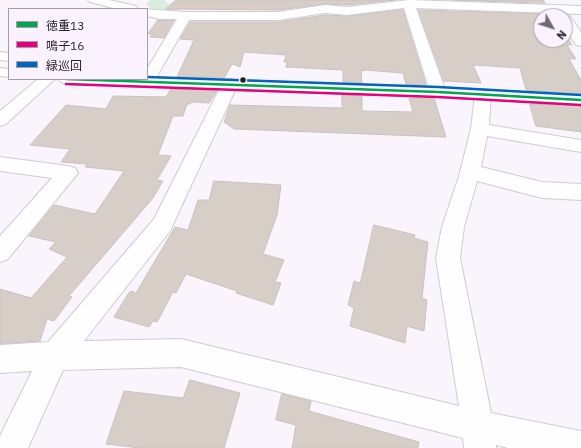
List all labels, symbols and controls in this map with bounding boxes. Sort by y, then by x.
legend [8,8,148,80]
north arrow [533,8,573,48]
text: 徳重13 [46,18,84,33]
text: N [554,27,569,42]
text: 鳴子16 [46,38,84,53]
text: 緑巡回 [46,58,82,73]
unlabelled marker [238,75,248,85]

